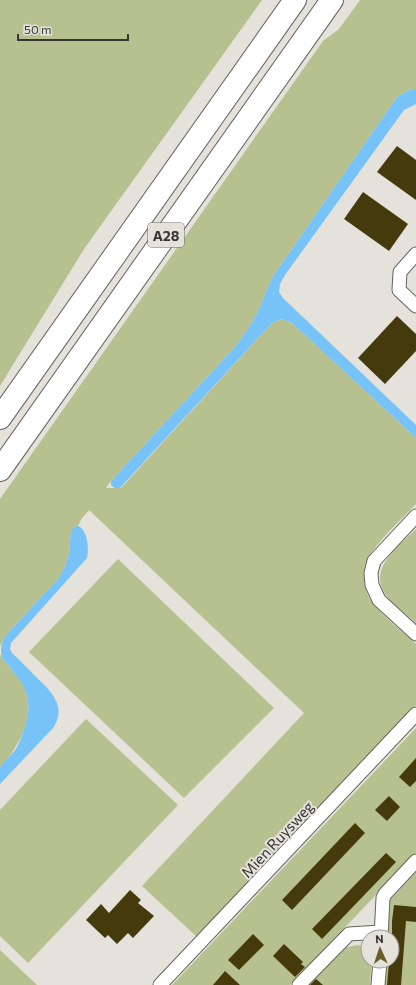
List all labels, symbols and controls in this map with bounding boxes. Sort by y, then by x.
scale bar [18,16,128,42]
text: 50 m [24,22,52,36]
road number: A28 [148,223,184,247]
street label: Mien Ruysweg [237,797,317,881]
north arrow [360,929,400,969]
text: N [375,932,384,945]

